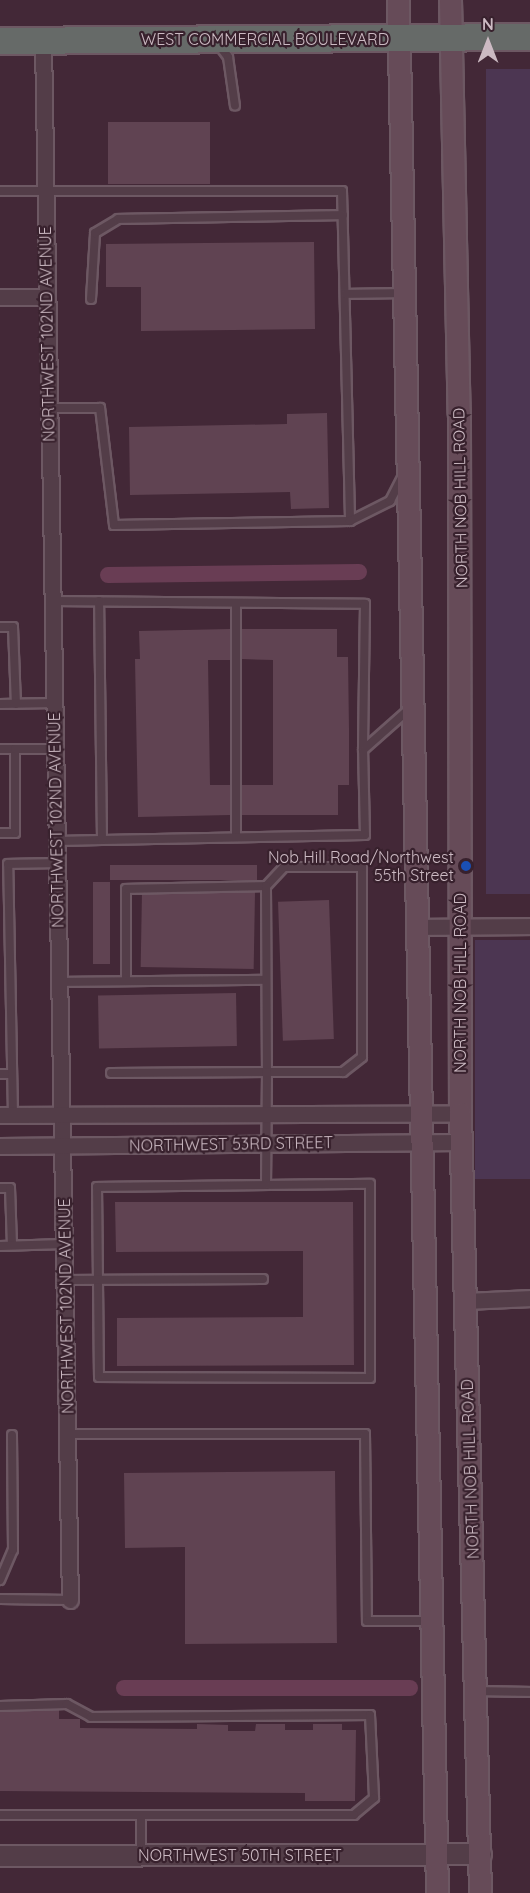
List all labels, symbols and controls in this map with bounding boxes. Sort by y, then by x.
north arrow [458,12,518,72]
text: N [482,14,494,34]
street label: WEST COMMERCIAL BOULEVARD [141,29,389,49]
street label: NORTHWEST 102ND AVENUE [36,226,58,442]
street label: NORTH NOB HILL ROAD [449,408,471,588]
street label: NORTHWEST 102ND AVENUE [45,712,67,928]
place label: Nob Hill Road/Northwest 55th Street [268,847,454,885]
marker: Nob Hill Road/Northwest 55th Street [459,859,473,873]
street label: NORTH NOB HILL ROAD [450,893,470,1073]
street label: NORTHWEST 53RD STREET [129,1133,333,1155]
street label: NORTHWEST 102ND AVENUE [55,1198,77,1414]
street label: NORTH NOB HILL ROAD [457,1379,483,1559]
street label: NORTHWEST 50TH STREET [138,1845,342,1865]

